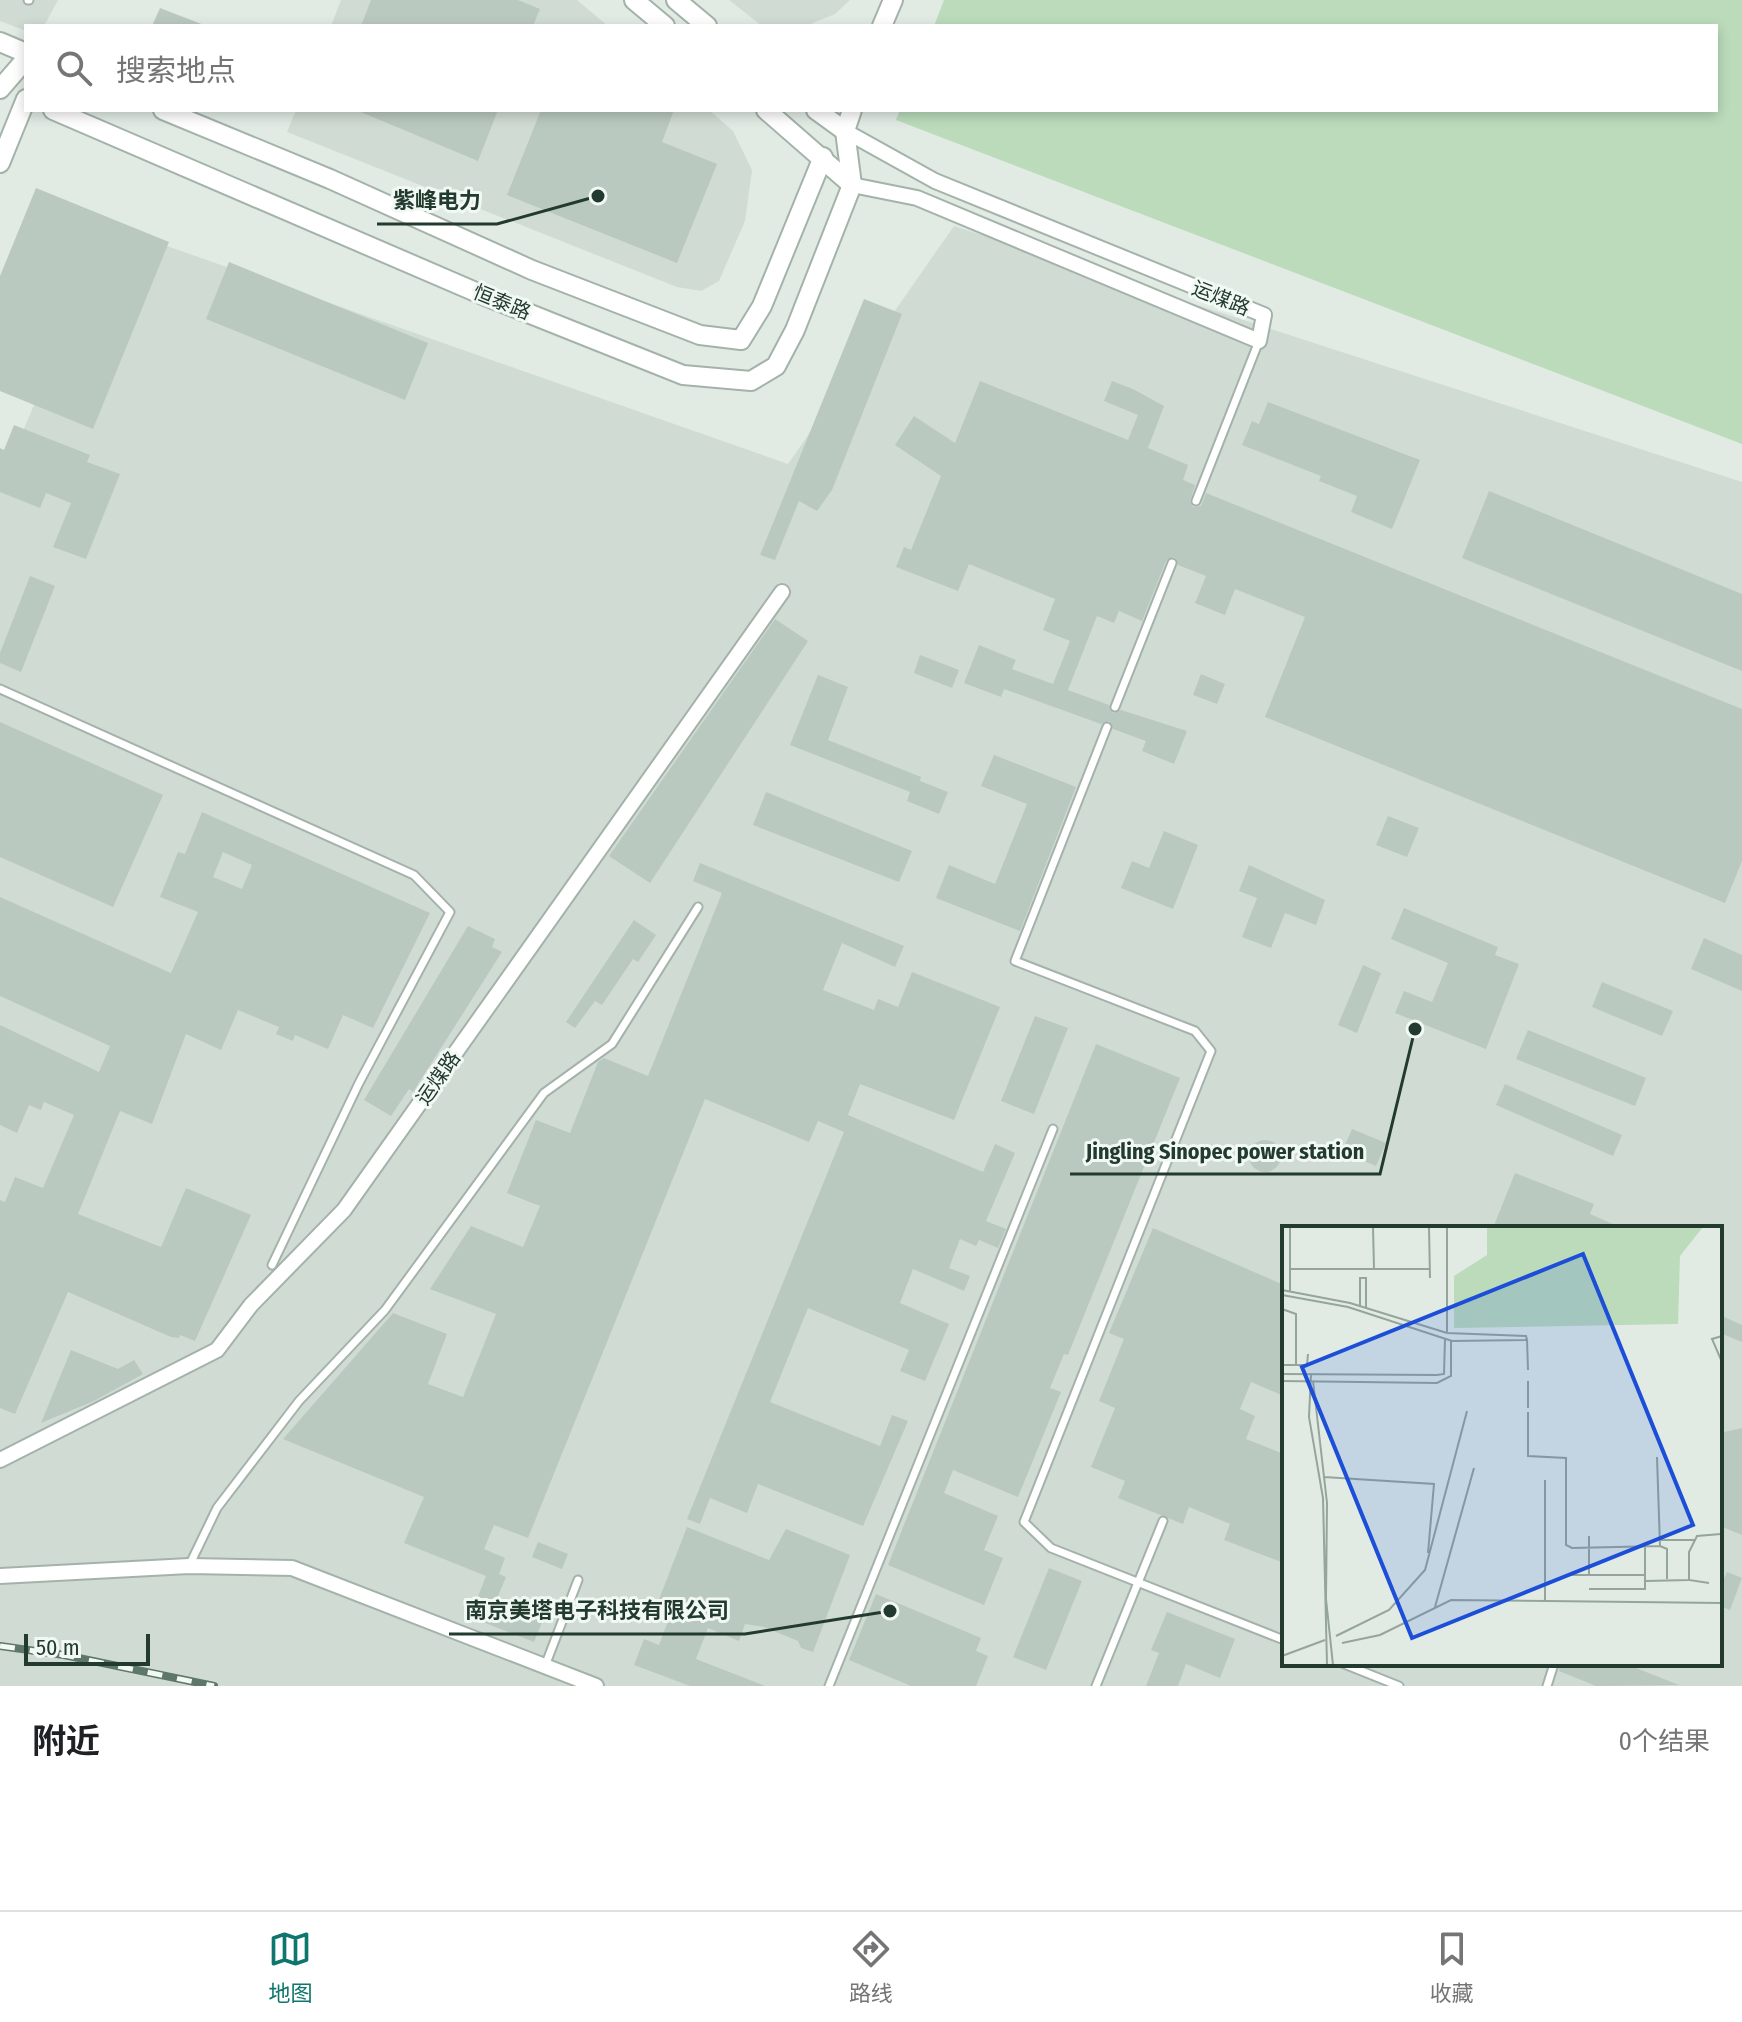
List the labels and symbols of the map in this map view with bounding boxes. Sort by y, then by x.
callout: 紫峰电力 [377,178,497,224]
text: 紫峰电力 [393,187,481,214]
street label: 运煤路 [1189,276,1253,320]
street label: 恒泰路 [470,280,534,324]
street label: 运煤路 [411,1047,465,1109]
callout: Jingling Sinopec power station [1070,1128,1380,1174]
text: Jingling Sinopec power station [1085,1138,1364,1165]
inset map [1282,1226,1722,1666]
callout: 南京美塔电子科技有限公司 [449,1588,745,1634]
text: 南京美塔电子科技有限公司 [465,1597,729,1624]
scale bar [24,1630,150,1666]

